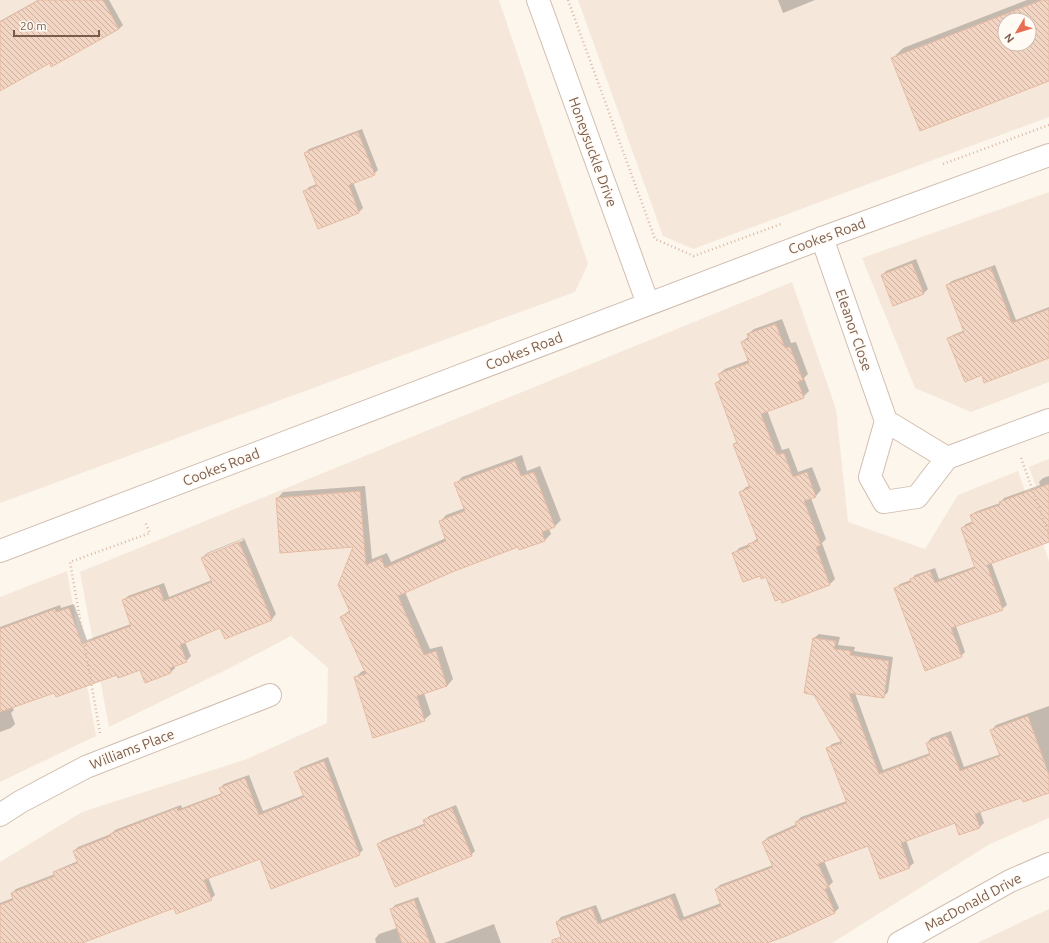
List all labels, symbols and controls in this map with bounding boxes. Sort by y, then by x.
scale bar [14,12,99,38]
north arrow [997,12,1037,52]
text: 20 m [20,19,47,32]
text: N [1002,31,1016,45]
street label: Honeysuckle Drive [566,95,620,209]
street label: Cookes Road [786,215,868,257]
street label: Eleanor Close [833,287,875,373]
street label: Cookes Road [483,329,565,373]
street label: Cookes Road [180,445,262,489]
street label: Williams Place [87,726,177,772]
street label: MacDonald Drive [922,870,1024,934]

